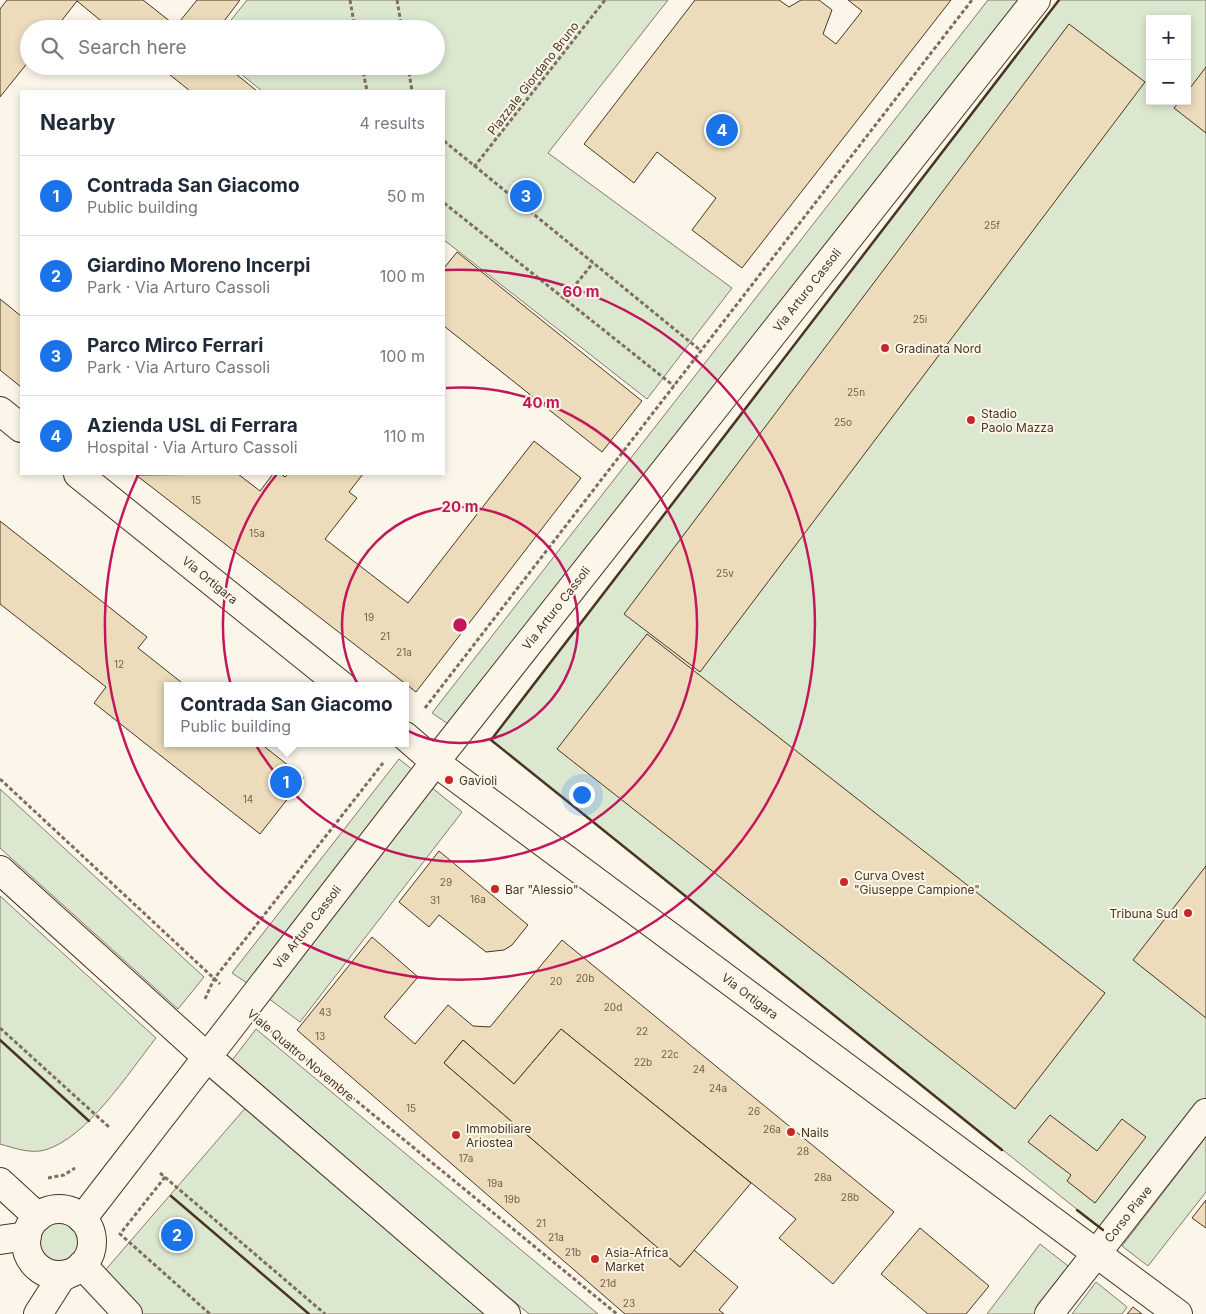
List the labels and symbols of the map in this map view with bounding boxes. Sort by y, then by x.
street label: Piazzale Giordano Bruno [484,18,582,138]
pin: 4 [706,111,738,149]
pin: 3 [510,177,542,215]
house number: 25f [984,219,1000,231]
street label: Via Arturo Cassoli [770,245,844,335]
text: 60 m [562,282,600,301]
house number: 25i [913,313,927,325]
place label: Gradinata Nord [895,341,981,356]
marker: Gradinata Nord [879,342,891,354]
house number: 25n [847,386,865,398]
text: 40 m [522,393,560,412]
place label: Stadio Paolo Mazza [981,406,1054,435]
marker: Stadio Paolo Mazza [965,414,977,426]
house number: 25o [834,416,852,428]
house number: 15 [191,494,201,506]
text: 20 m [442,497,478,516]
house number: 15a [249,527,265,539]
street label: Via Ortigara [179,553,241,607]
street label: Via Arturo Cassoli [519,563,593,653]
house number: 25v [716,567,734,579]
house number: 19 [364,611,374,623]
centre of rings [451,616,469,634]
house number: 21 [380,630,390,642]
house number: 21a [396,646,412,658]
house number: 12 [114,658,124,670]
pin: 1 [270,763,302,801]
place label: Gavioli [459,773,497,788]
marker: Gavioli [443,774,455,786]
your location [569,782,595,808]
house number: 14 [243,793,253,805]
place label: Curva Ovest "Giuseppe Campione" [854,868,980,897]
house number: 29 [440,876,452,888]
marker: Curva Ovest "Giuseppe Campione" [838,876,850,888]
street label: Via Arturo Cassoli [270,882,344,972]
place label: Bar "Alessio" [505,882,579,897]
marker: Bar "Alessio" [489,883,501,895]
house number: 16a [470,893,486,905]
house number: 31 [430,894,440,906]
place label: Tribuna Sud [1110,906,1178,921]
marker: Tribuna Sud [1182,907,1194,919]
street label: Via Ortigara [719,970,781,1022]
house number: 20b [576,972,594,984]
house number: 20 [550,975,562,987]
house number: 20d [604,1001,622,1013]
street label: Viale Quattro Novembre [244,1006,358,1104]
house number: 43 [319,1006,331,1018]
house number: 22 [636,1025,648,1037]
house number: 13 [315,1030,325,1042]
house number: 22c [661,1048,679,1060]
house number: 22b [634,1056,652,1068]
house number: 24 [693,1063,705,1075]
house number: 24a [709,1082,727,1094]
house number: 15 [406,1102,416,1114]
house number: 26 [748,1105,760,1117]
place label: Immobiliare Ariostea [466,1121,532,1150]
house number: 26a [763,1123,781,1135]
place label: Nails [801,1125,829,1140]
marker: Nails [785,1126,797,1138]
marker: Immobiliare Ariostea [450,1129,462,1141]
house number: 28 [797,1145,809,1157]
house number: 17a [459,1152,473,1164]
house number: 28a [814,1171,832,1183]
house number: 19a [487,1177,503,1189]
street label: Corso Piave [1101,1183,1155,1245]
house number: 28b [841,1191,859,1203]
house number: 19b [504,1193,520,1205]
pin: 2 [161,1216,193,1254]
house number: 21 [536,1217,546,1229]
house number: 21a [548,1231,564,1243]
place label: Asia-Africa Market [605,1245,668,1274]
house number: 21b [565,1246,581,1258]
marker: Asia-Africa Market [589,1253,601,1265]
house number: 21d [600,1277,616,1289]
house number: 23 [623,1297,635,1309]

